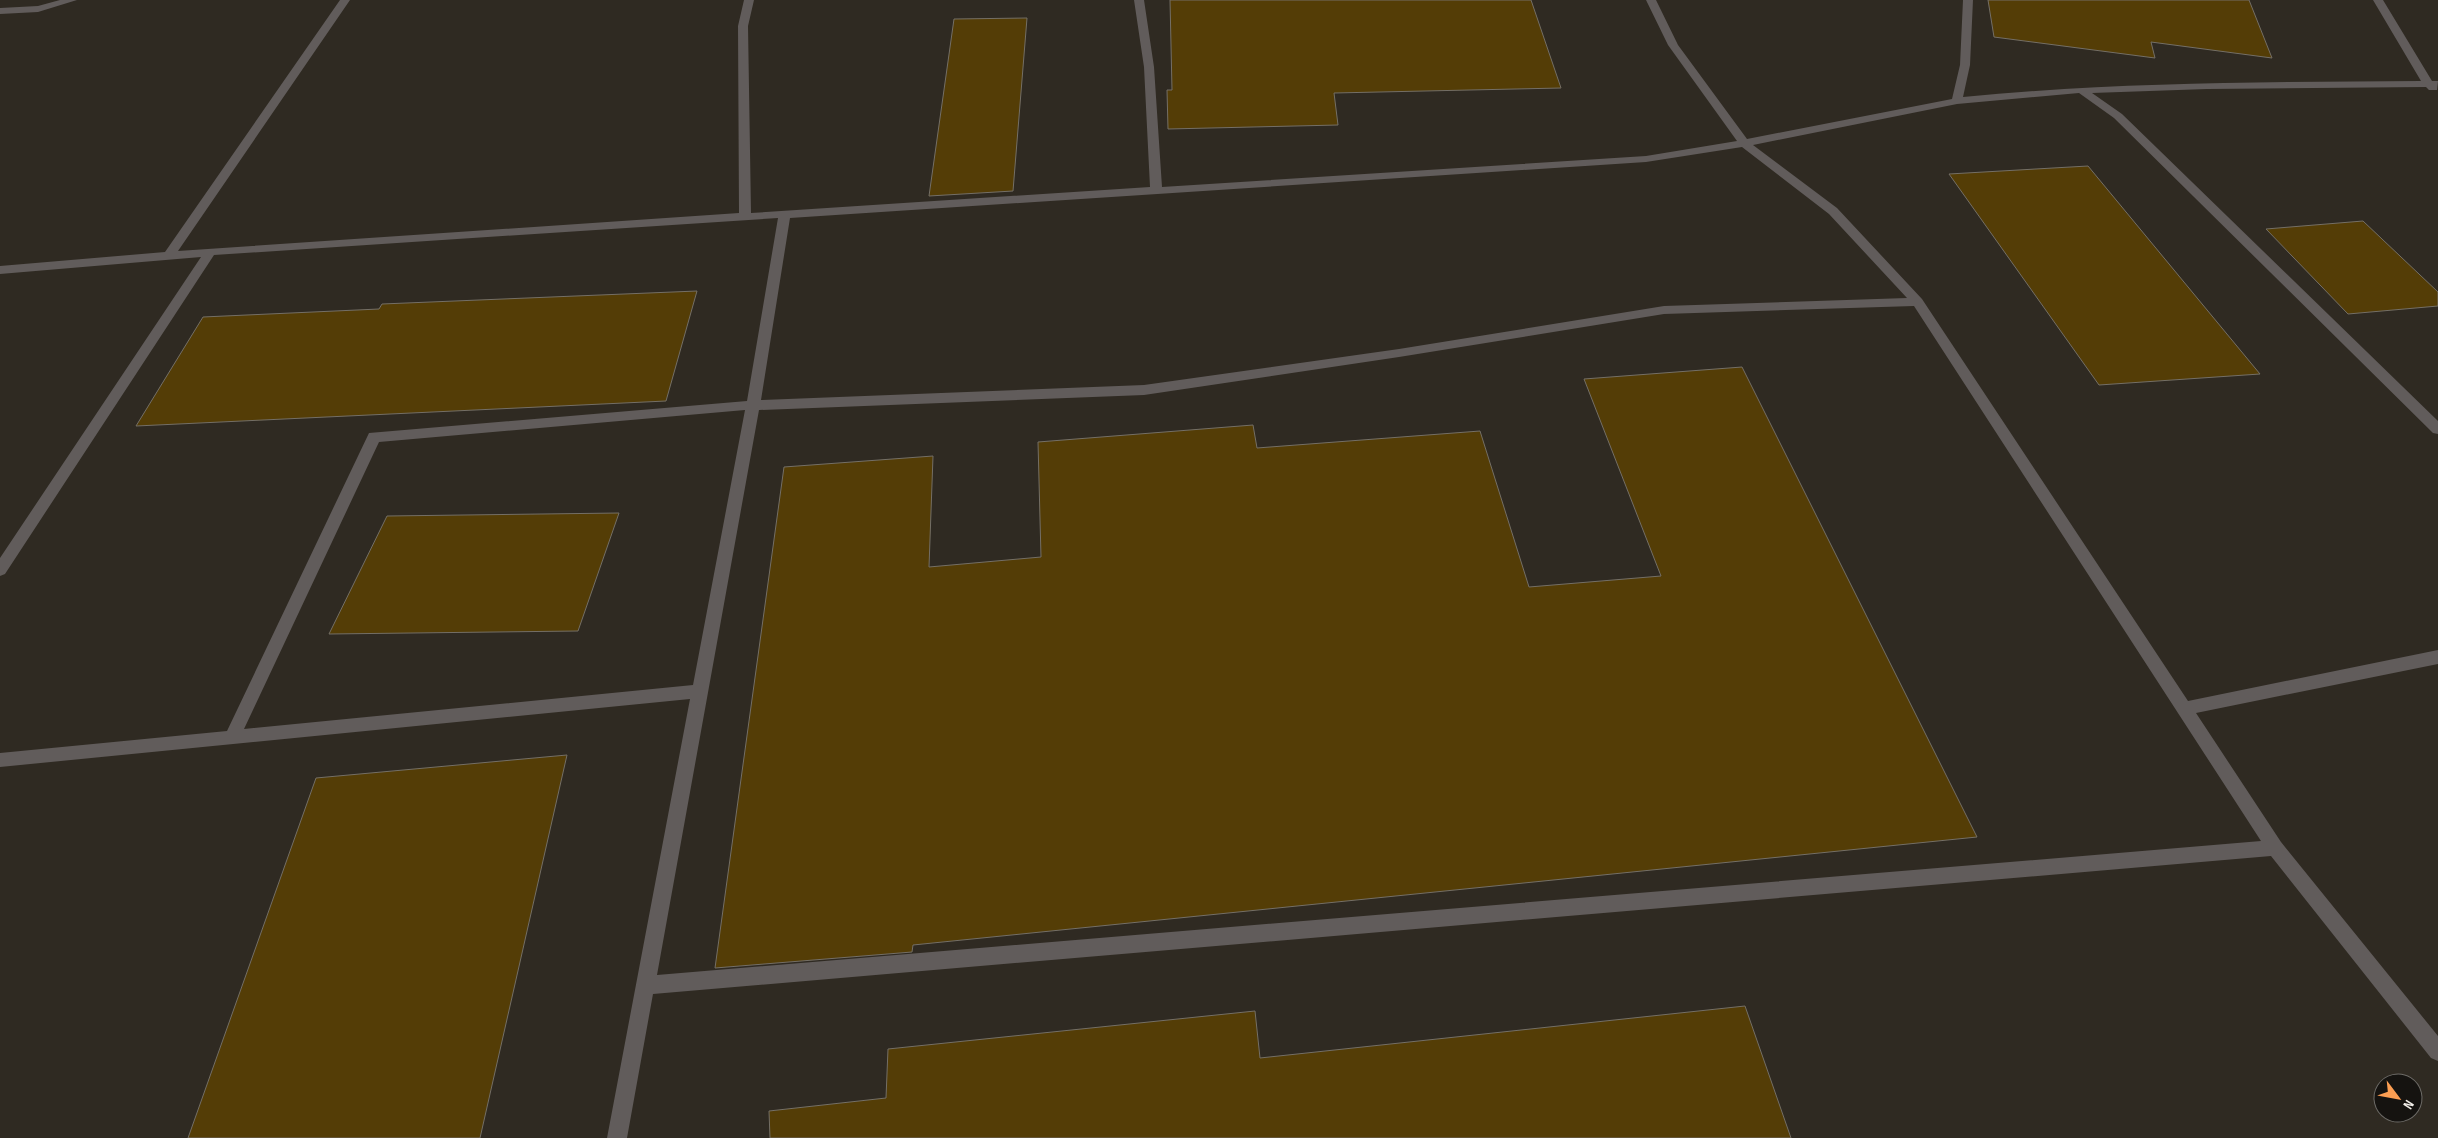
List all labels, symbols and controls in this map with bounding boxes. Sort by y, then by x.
north arrow [2373,1073,2423,1123]
text: N [2399,1097,2418,1112]

